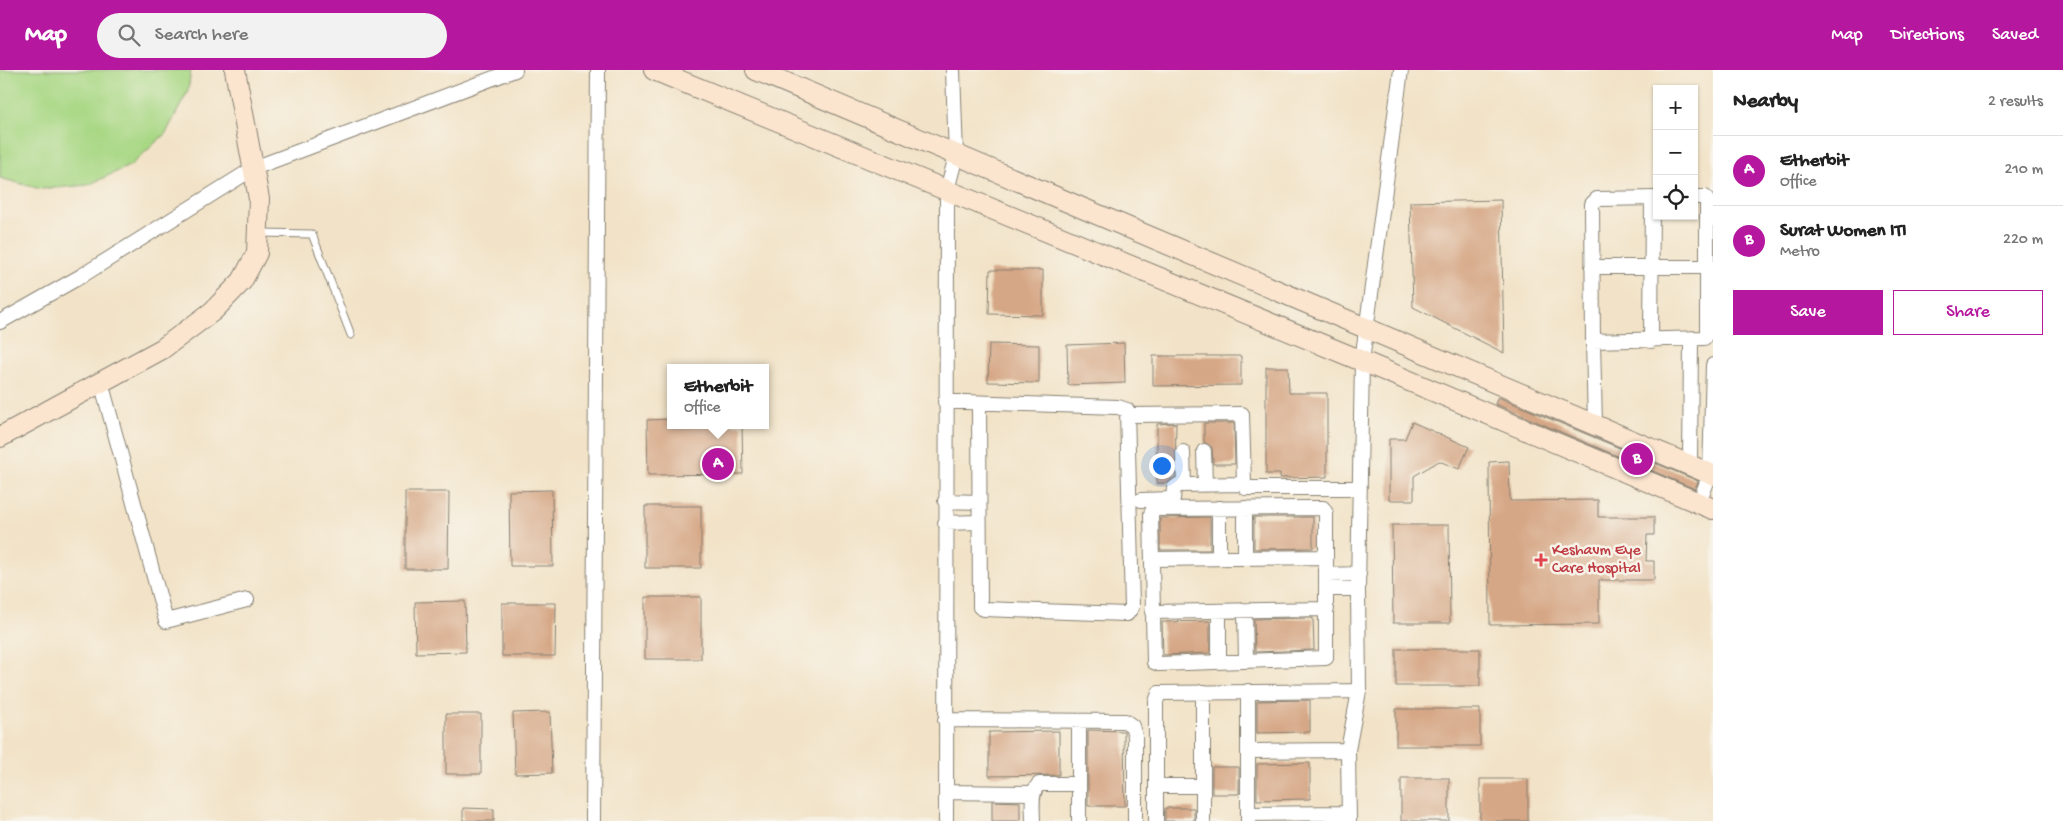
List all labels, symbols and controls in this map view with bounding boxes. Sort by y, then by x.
search box [97,13,447,58]
text: Map [25,21,67,50]
icon: search [115,21,143,49]
text: Search here [155,24,248,47]
text: Map [1831,25,1863,46]
text: Directions [1891,25,1964,46]
text: Saved [1992,25,2038,46]
map controls [1653,85,1698,220]
button: + [1653,85,1698,130]
text: Nearby [1733,90,1798,115]
text: 2 results [1988,93,2043,112]
button: − [1653,130,1698,175]
text: Etherbit [1780,150,1848,173]
text: A [1744,161,1754,180]
text: 210 m [2004,161,2043,180]
text: Office [1780,173,1817,192]
button: locate [1653,175,1698,220]
text: Surat Women ITI [1780,220,1907,243]
text: B [1745,231,1753,250]
text: 220 m [2003,231,2043,250]
text: Metro [1780,243,1820,262]
button: Save [1733,290,1883,335]
button: Share [1893,290,2043,335]
popup [667,364,769,429]
text: Etherbit [684,376,752,399]
text: Office [684,399,720,418]
pin: B [1621,440,1653,478]
pin: A [702,445,734,483]
your location [1149,453,1175,479]
place label: Keshavm Eye Care Hospital [1552,542,1641,579]
marker: Keshavm Eye Care Hospital [1534,553,1548,567]

